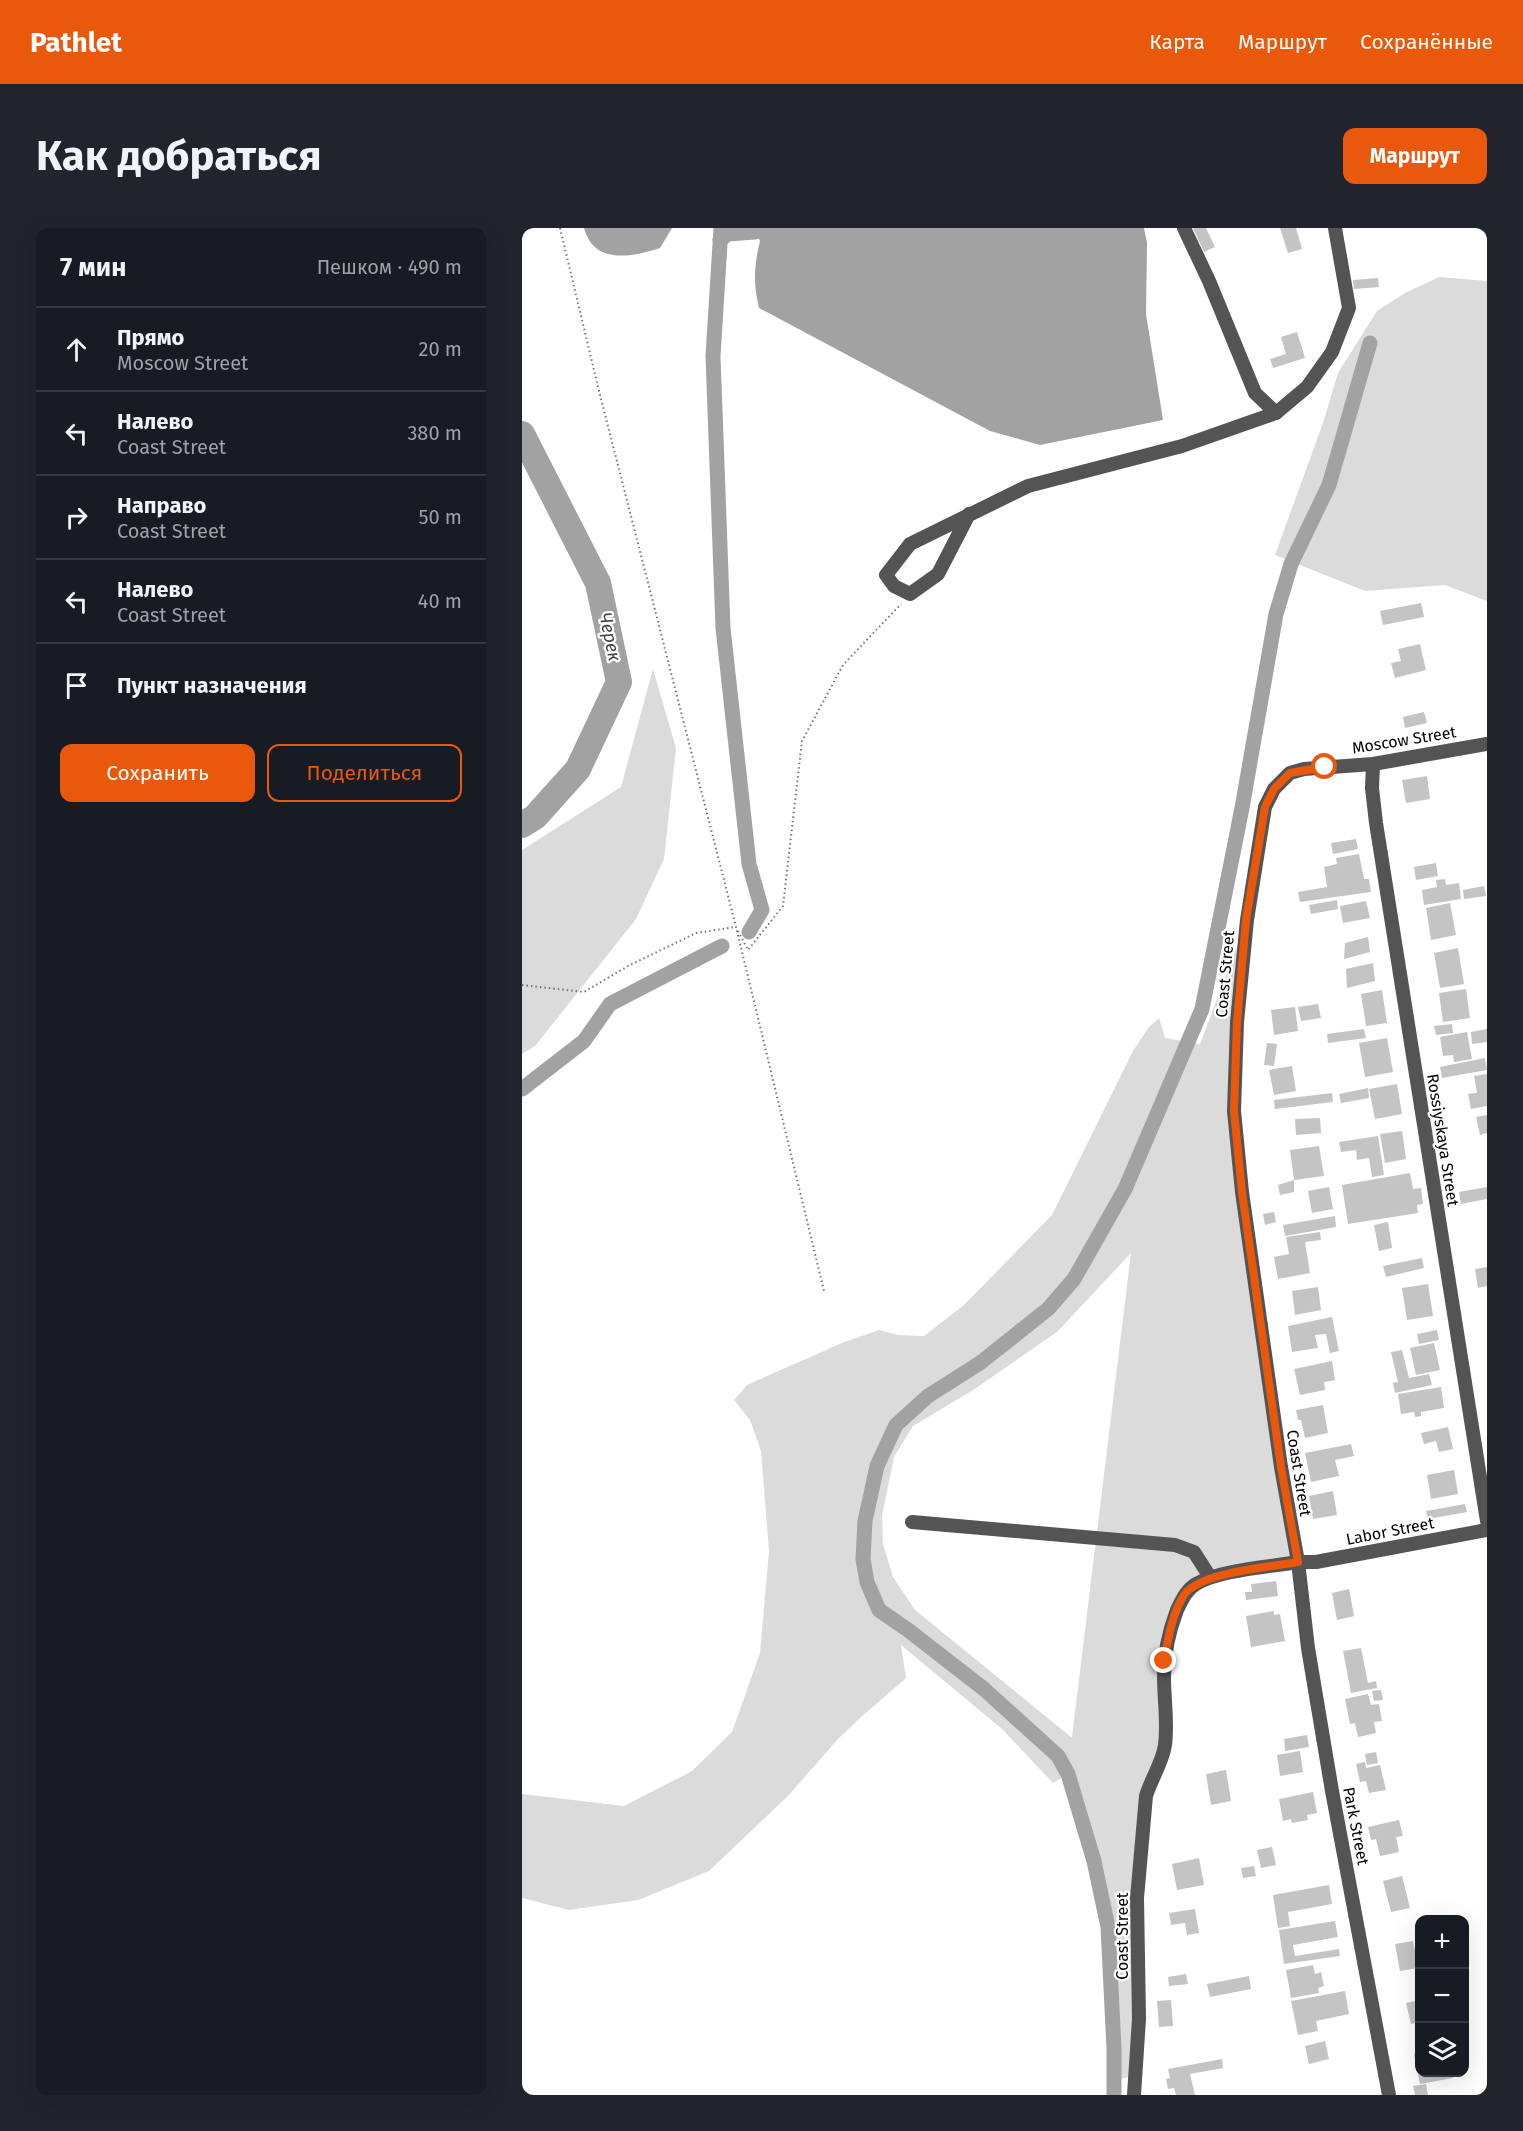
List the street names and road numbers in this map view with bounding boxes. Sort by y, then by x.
street label: Moscow Street [1351,722,1458,758]
street label: Coast Street [1212,929,1238,1018]
street label: Rossiyskaya Street [1423,1072,1463,1208]
street label: Coast Street [1283,1428,1315,1518]
street label: Labor Street [1344,1513,1436,1549]
street label: Park Street [1339,1785,1373,1867]
street label: Coast Street [1113,1892,1132,1980]

